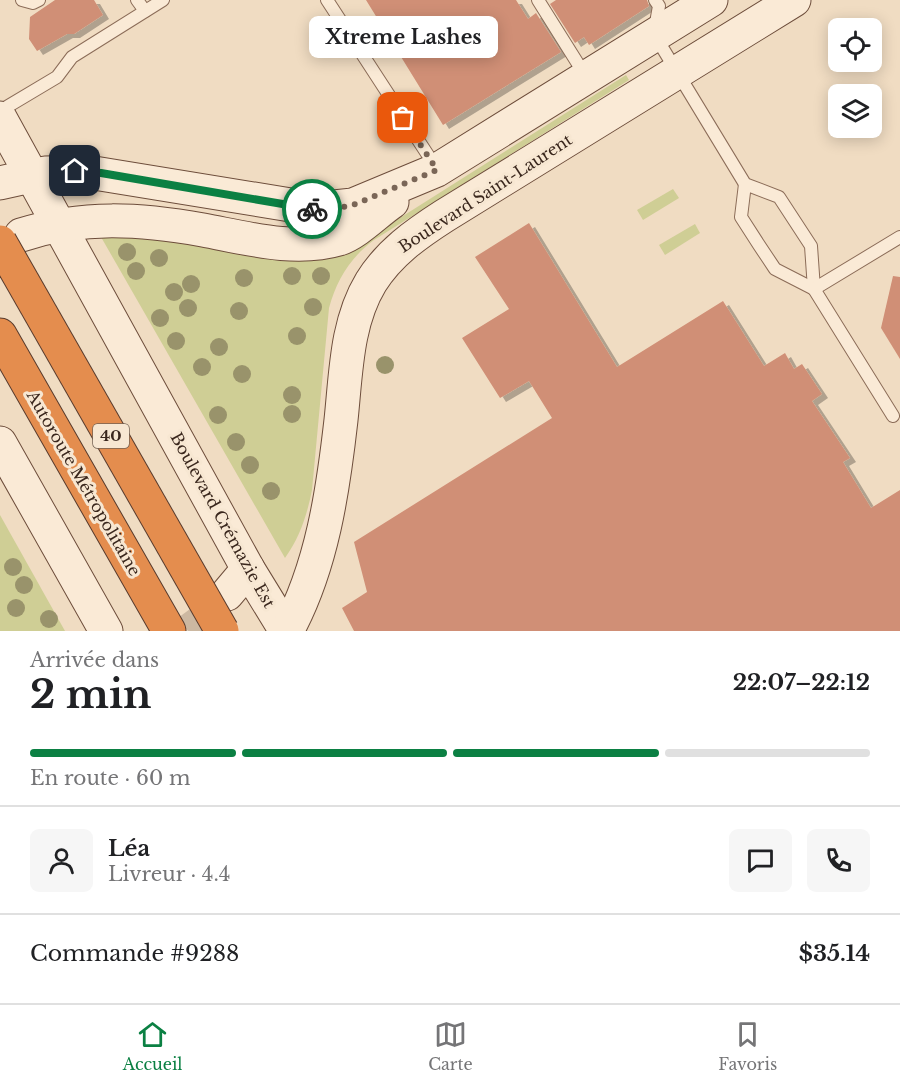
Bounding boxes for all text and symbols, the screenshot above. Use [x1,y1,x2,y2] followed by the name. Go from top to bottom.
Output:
[308,16,498,58] callout: Xtreme Lashes
[828,18,882,138] map controls
[828,18,882,72] button: locate
[325,25,482,49] text: Xtreme Lashes
[828,84,882,138] button: layers
[377,92,428,143] pin
[386,101,419,134] icon: bag
[395,129,575,257] street label: Boulevard Saint-Laurent
[49,145,100,196] pin
[58,154,91,187] icon: home
[282,179,342,239] courier
[296,193,329,226] icon: bike
[22,386,145,579] street label: Autoroute Métropolitaine
[93,424,129,448] road number: 40
[166,429,280,611] street label: Boulevard Crémazie Est
[30,648,159,672] text: Arrivée dans
[733,669,870,696] text: 22:07–22:12
[30,670,151,719] text: 2 min
[30,766,190,790] text: En route · 60 m
[30,829,93,892] button: person
[729,829,792,892] button: chat
[807,829,870,892] button: phone
[108,835,150,862] text: Léa
[108,862,231,886] text: Livreur · 4.4
[30,940,239,967] text: Commande #9288
[799,940,870,967] text: $35.14
[123,1018,183,1074] tab: Accueil
[428,1018,473,1074] tab: Carte
[718,1018,777,1074] tab: Favoris

